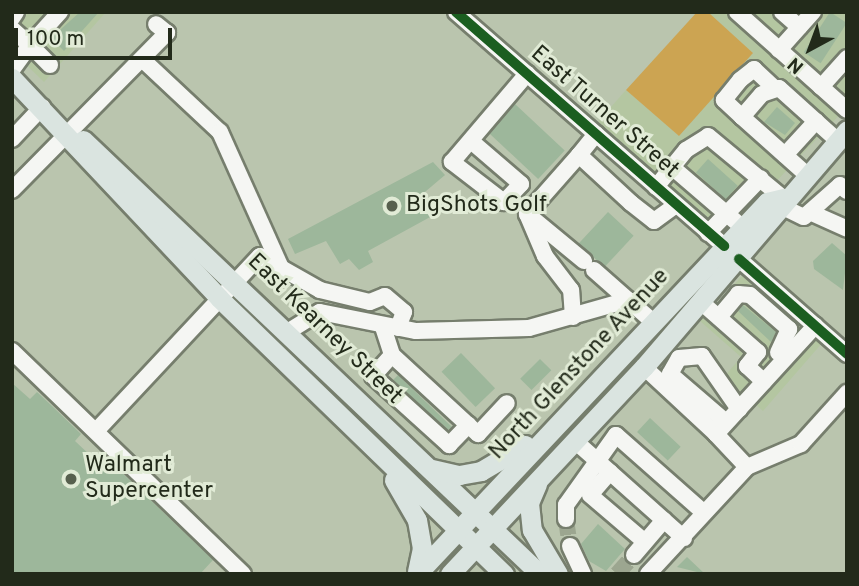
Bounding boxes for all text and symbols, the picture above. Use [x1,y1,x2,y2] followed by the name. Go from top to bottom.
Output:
[18,14,175,58] scale bar
[775,14,845,84] north arrow
[27,26,84,53] text: 100 m
[524,41,684,185] street label: East Turner Street
[783,51,809,78] text: N
[406,192,547,220] place label: BigShots Golf
[384,198,400,214] marker: BigShots Golf
[241,249,407,411] street label: East Kearney Street
[484,263,676,467] street label: North Glenstone Avenue
[85,452,213,506] place label: Walmart Supercenter
[63,471,79,487] marker: Walmart Supercenter

